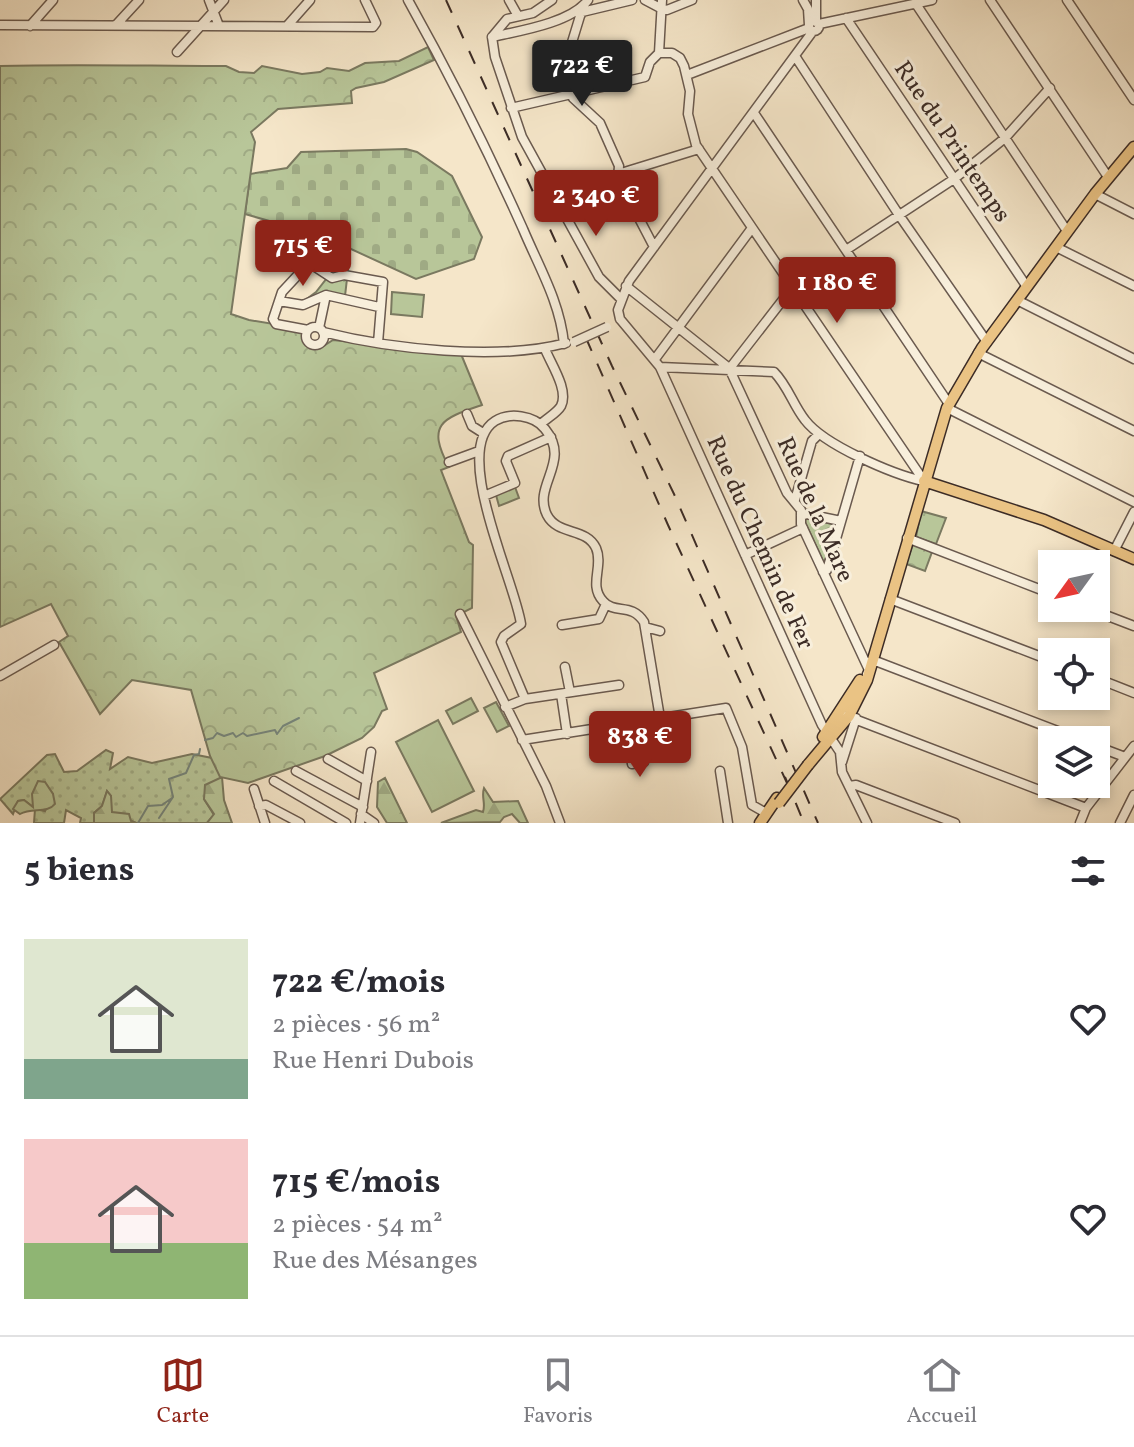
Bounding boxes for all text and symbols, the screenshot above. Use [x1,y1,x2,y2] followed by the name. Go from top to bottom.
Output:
[526,40,638,108] pin: 722 €
[550,48,614,84] text: 722 €
[885,55,1018,230] street label: Rue du Printemps
[522,170,670,238] pin: 2 340 €
[552,178,640,214] text: 2 340 €
[247,220,359,288] pin: 715 €
[273,228,333,264] text: 715 €
[763,257,911,325] pin: 1 180 €
[797,265,877,301] text: 1 180 €
[697,431,822,655] street label: Rue du Chemin de Fer
[767,432,861,588] street label: Rue de la Mare
[1038,550,1110,622] north arrow
[1038,550,1110,798] map controls
[1038,638,1110,710] button: locate
[584,711,696,779] pin: 838 €
[607,719,673,755] text: 838 €
[1038,726,1110,798] button: layers
[24,848,134,895] text: 5 biens
[1066,849,1110,893] icon: filters
[272,960,445,1007] text: 722 €/mois
[88,971,184,1067] icon: home
[1066,997,1110,1041] icon: heart
[272,1007,440,1043] text: 2 pièces · 56 m²
[272,1043,474,1079] text: Rue Henri Dubois
[272,1160,440,1207] text: 715 €/mois
[88,1171,184,1267] icon: home
[1066,1197,1110,1241] icon: heart
[272,1207,443,1243] text: 2 pièces · 54 m²
[272,1243,478,1279] text: Rue des Mésanges
[157,1353,209,1432] tab: Carte
[523,1353,593,1432] tab: Favoris
[906,1353,977,1432] tab: Accueil

